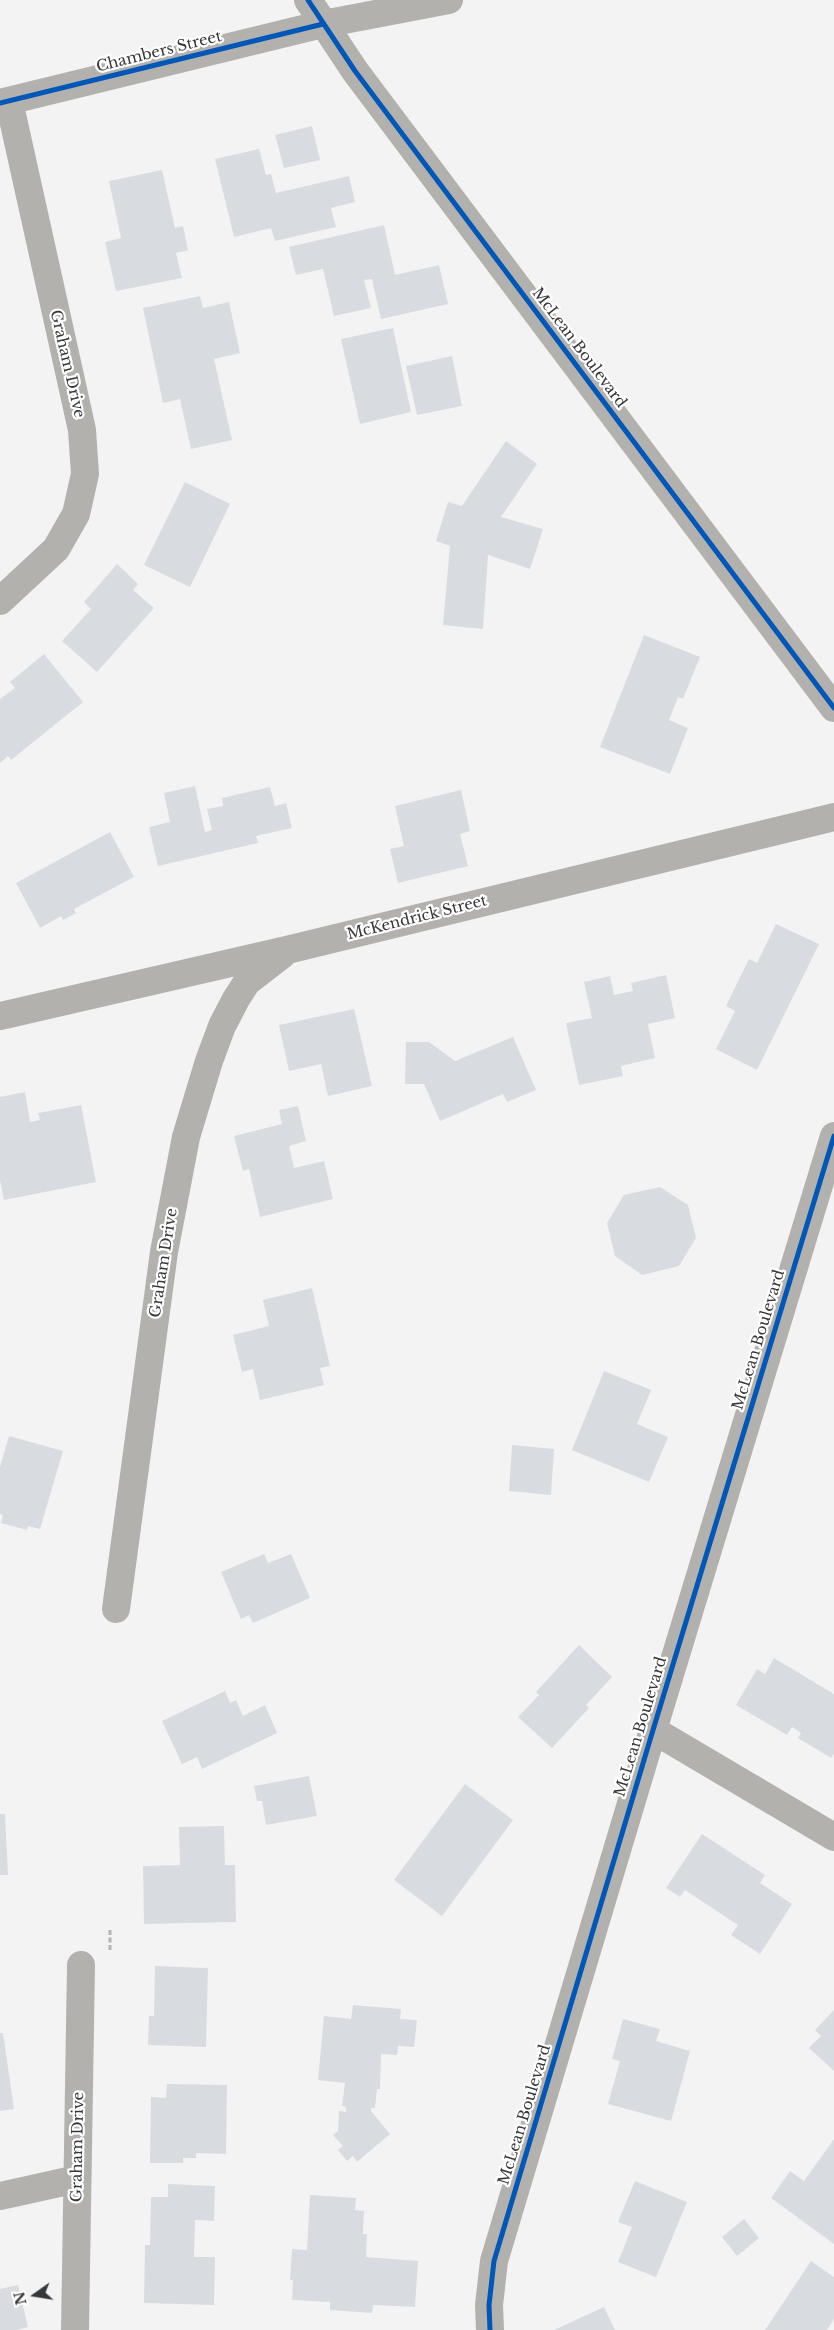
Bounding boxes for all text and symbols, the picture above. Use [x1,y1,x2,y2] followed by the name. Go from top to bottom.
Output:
[94,28,224,76] street label: Chambers Street
[528,284,630,412] street label: McLean Boulevard
[46,308,88,420] street label: Graham Drive
[345,892,489,944] street label: McKendrick Street
[146,1207,182,1319] street label: Graham Drive
[729,1268,789,1412] street label: McLean Boulevard
[611,1655,671,1799] street label: McLean Boulevard
[495,2043,555,2187] street label: McLean Boulevard
[68,2092,88,2202] street label: Graham Drive
[10,2270,60,2320] north arrow
[10,2290,31,2307] text: N

